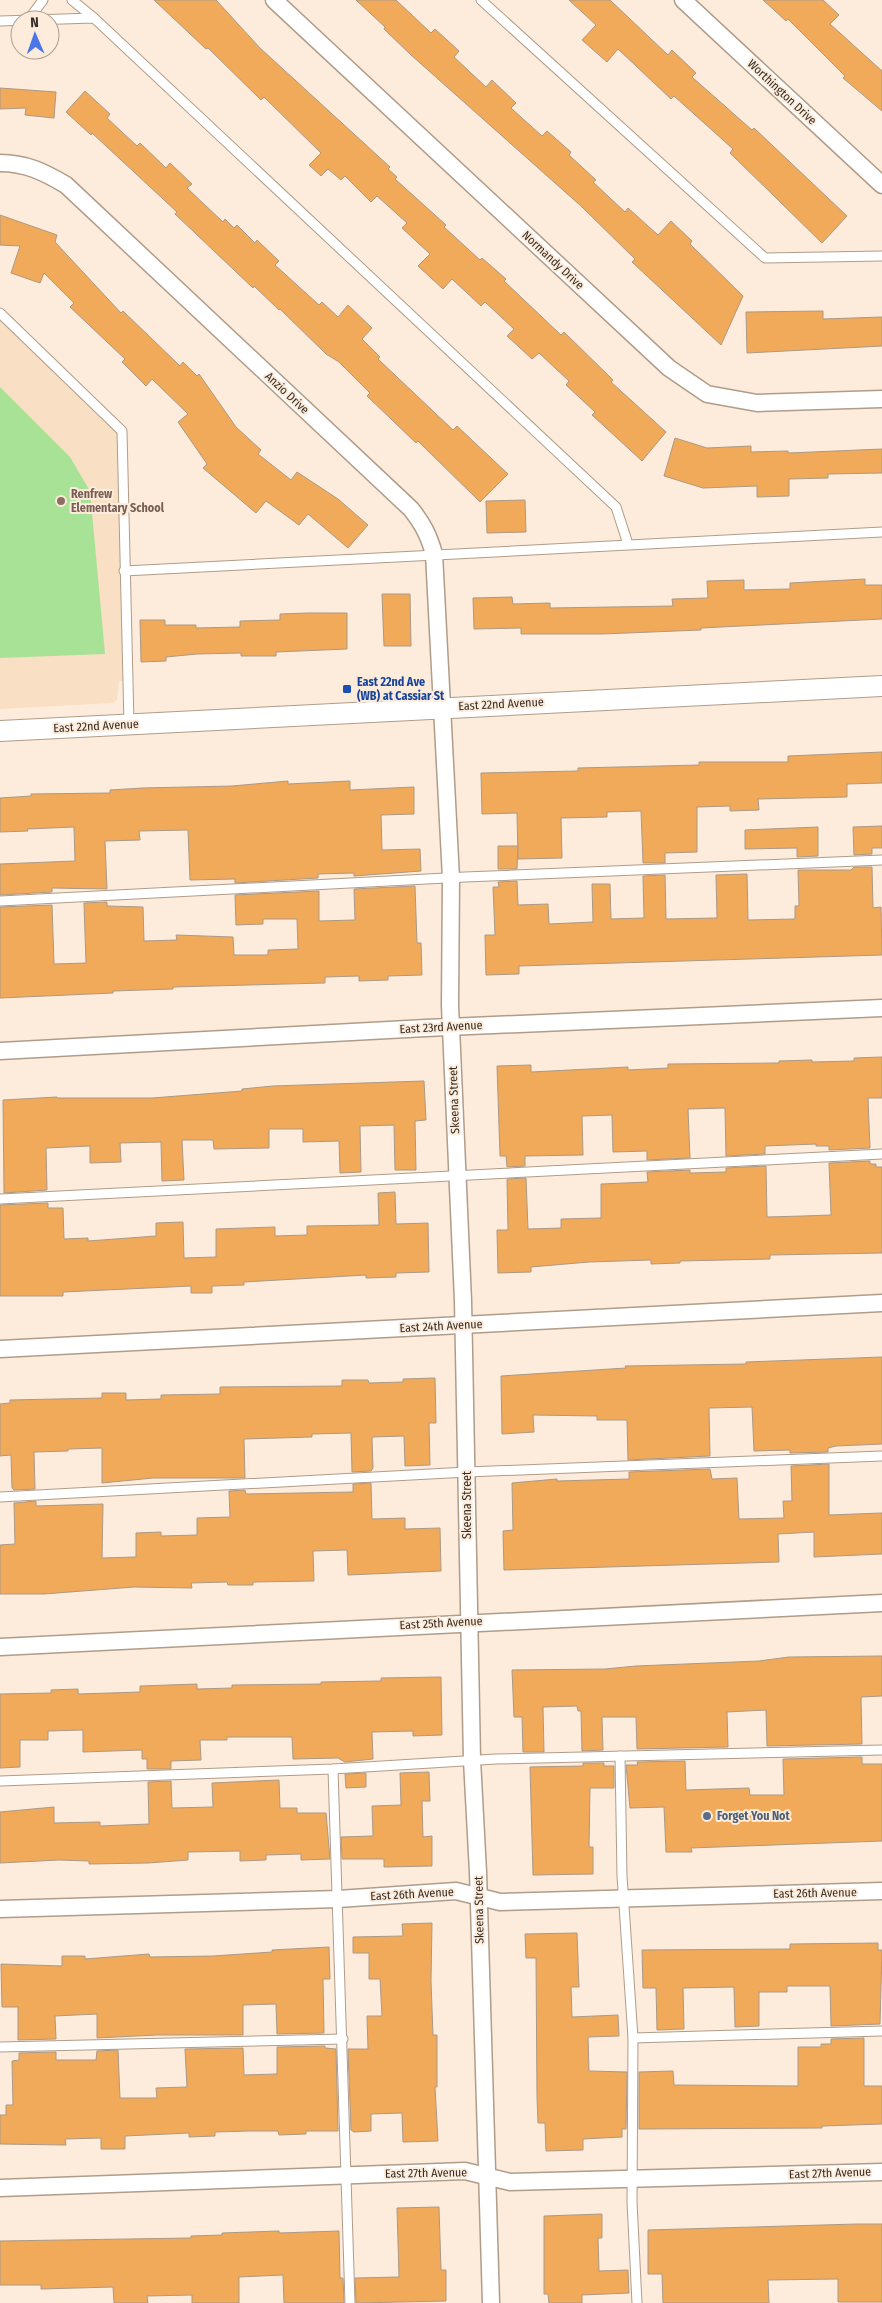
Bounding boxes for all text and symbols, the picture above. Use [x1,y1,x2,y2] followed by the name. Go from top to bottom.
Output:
[10,10,60,60] north arrow
[30,14,39,31] text: N
[745,56,819,128] street label: Worthington Drive
[519,228,587,292] street label: Normandy Drive
[262,369,312,417] street label: Anzio Drive
[71,487,165,515] place label: Renfrew Elementary School
[55,495,67,507] marker: Renfrew Elementary School
[357,675,445,703] place label: East 22nd Ave (WB) at Cassiar St
[341,683,353,695] marker: East 22nd Ave (WB) at Cassiar St
[458,695,544,713] street label: East 22nd Avenue
[53,717,139,735] street label: East 22nd Avenue
[399,1018,483,1036] street label: East 23rd Avenue
[446,1066,462,1134] street label: Skeena Street
[399,1317,483,1335] street label: East 24th Avenue
[460,1471,474,1539] street label: Skeena Street
[399,1614,483,1632] street label: East 25th Avenue
[717,1809,790,1823] place label: Forget You Not
[701,1810,713,1822] marker: Forget You Not
[471,1876,487,1944] street label: Skeena Street
[370,1885,454,1903] street label: East 26th Avenue
[773,1885,857,1901] street label: East 26th Avenue
[385,2165,467,2181] street label: East 27th Avenue
[789,2165,871,2181] street label: East 27th Avenue

